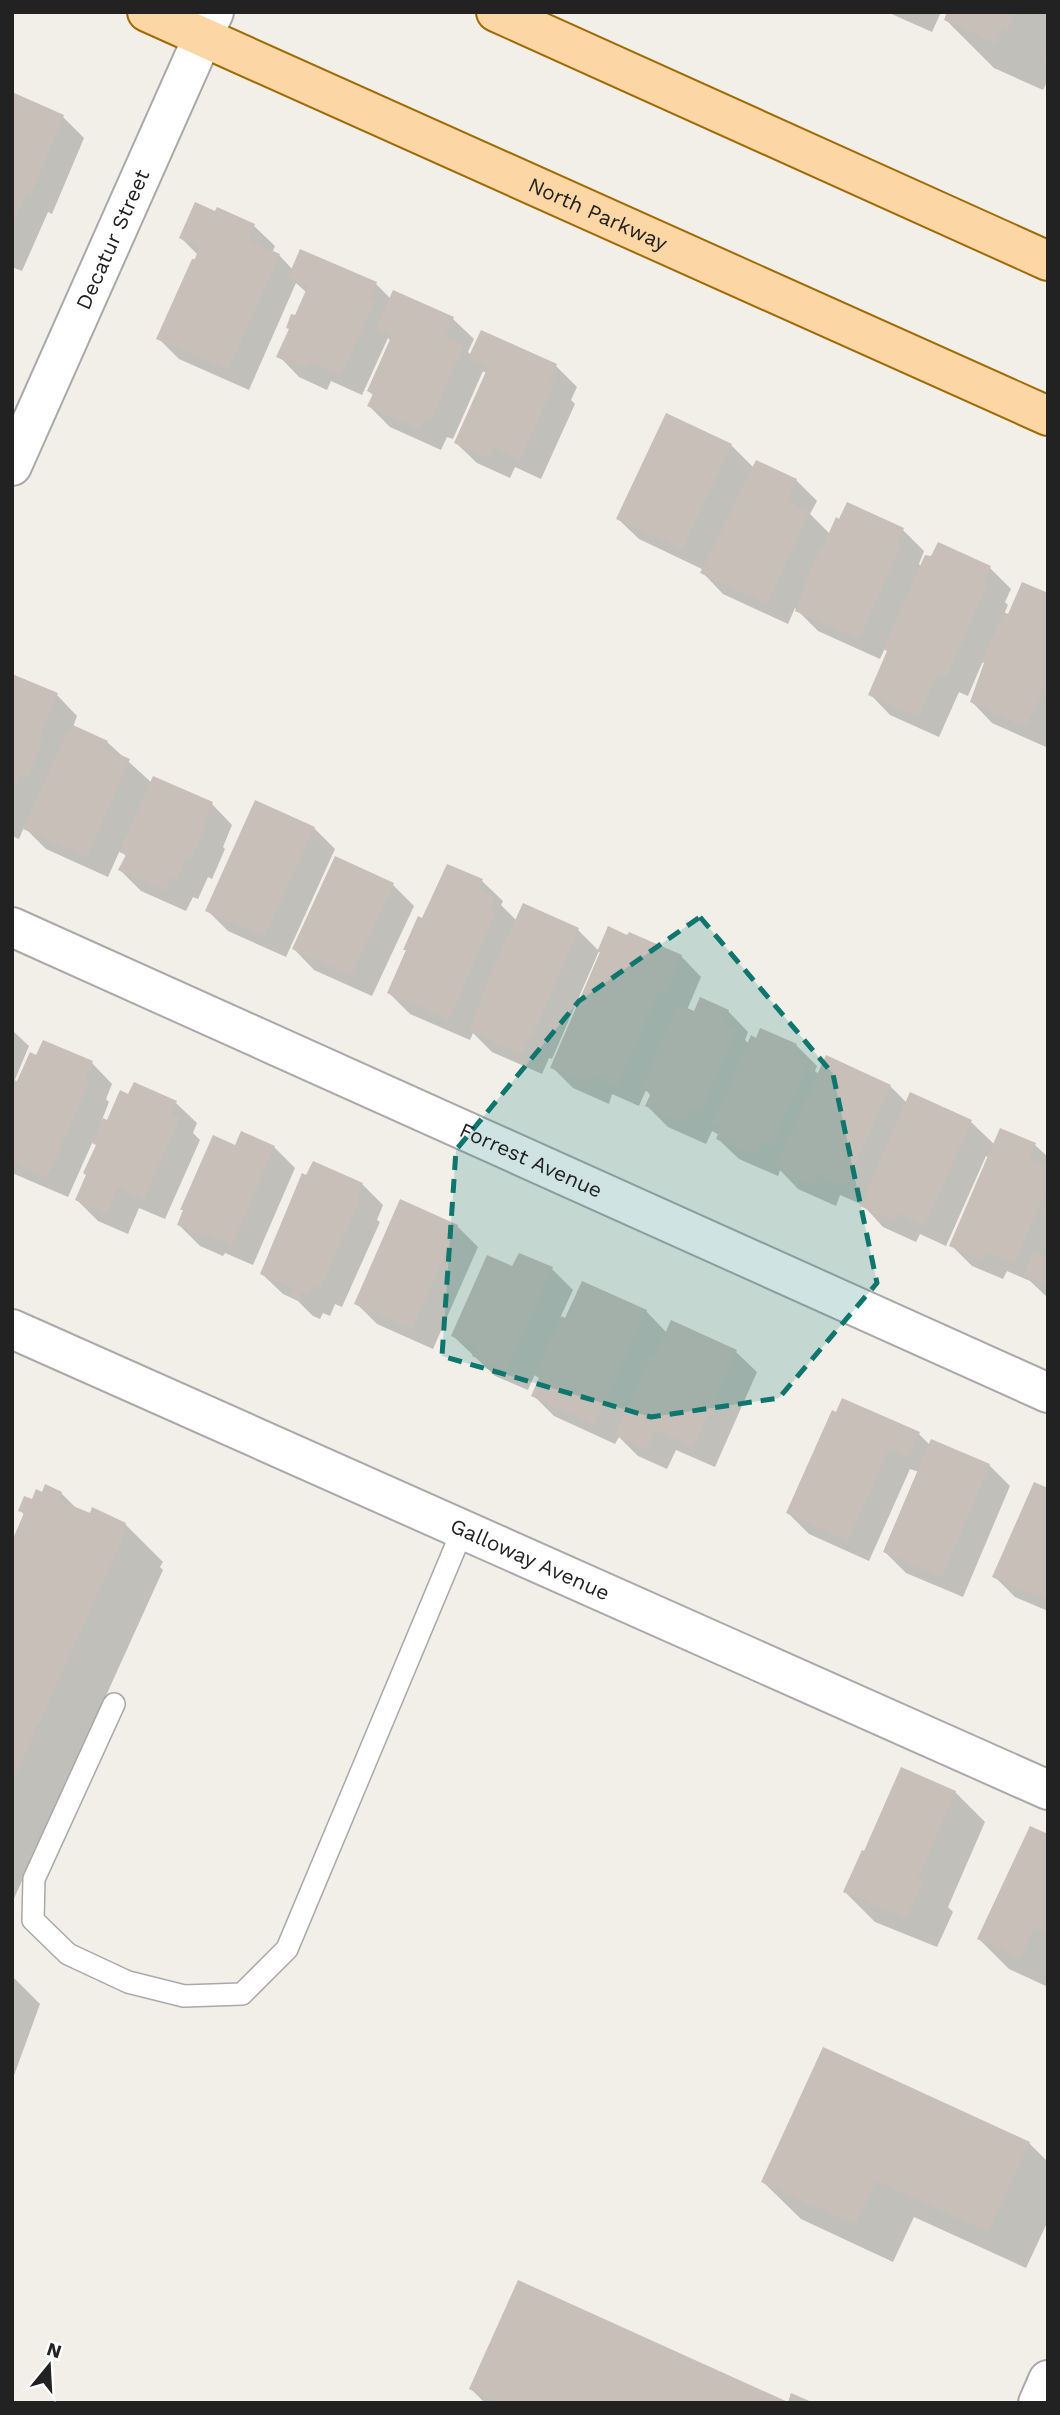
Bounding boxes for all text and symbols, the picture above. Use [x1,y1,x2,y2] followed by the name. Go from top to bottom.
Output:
[70,165,155,313] street label: Decatur Street
[525,172,671,256] street label: North Parkway
[456,1117,606,1203] street label: Forrest Avenue
[447,1513,614,1605] street label: Galloway Avenue
[14,2331,84,2401] north arrow
[44,2337,64,2363] text: N

